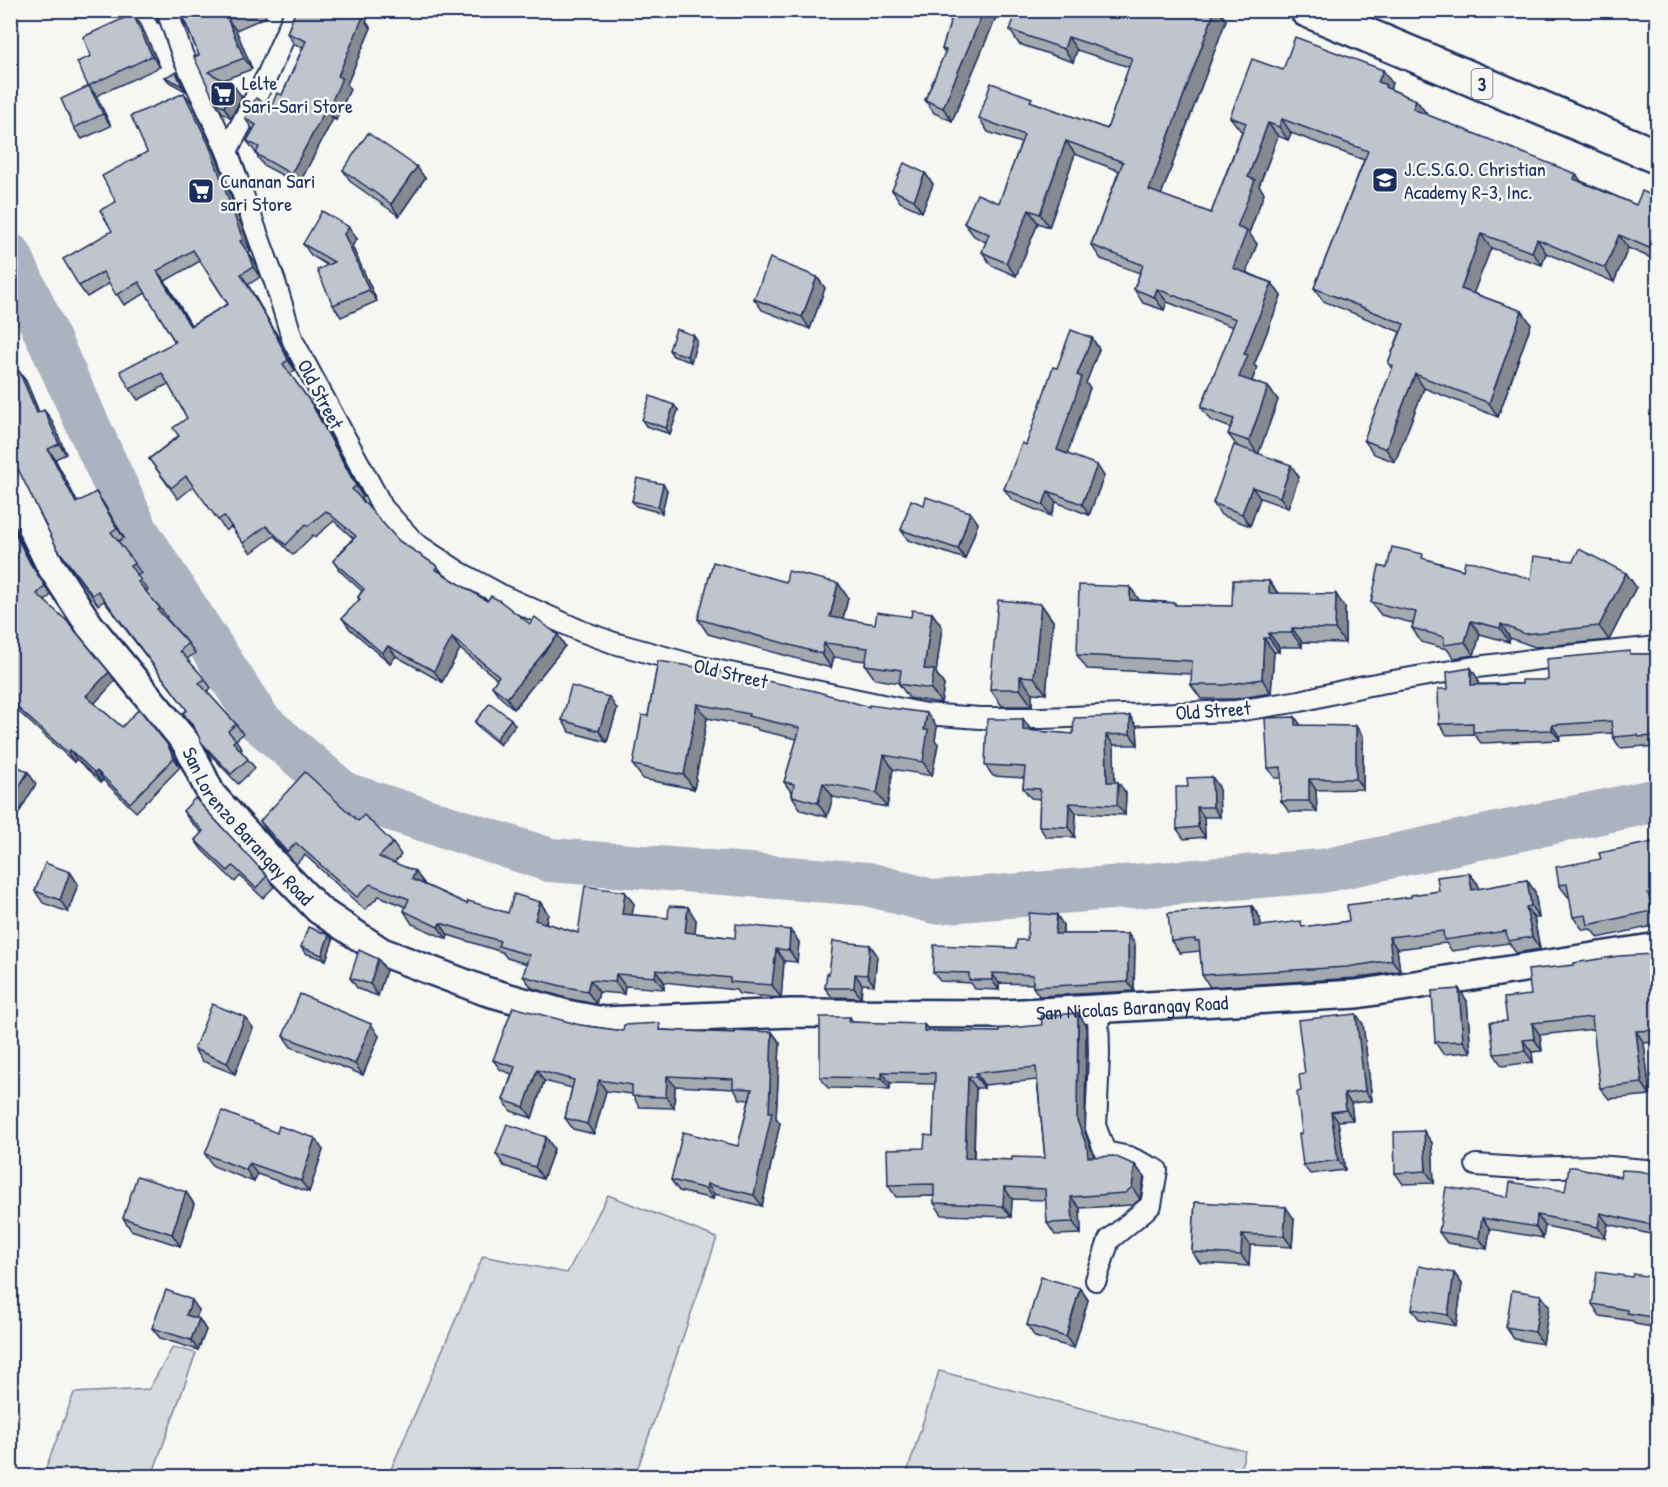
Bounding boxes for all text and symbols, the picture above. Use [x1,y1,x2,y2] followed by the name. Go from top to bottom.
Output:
[242,69,353,119] place label: Lelte Sari-Sari Store
[1472,69,1492,99] road number: 3
[208,79,238,109] supermarket icon: Lelte Sari-Sari Store
[1404,155,1546,205] place label: J.C.S.G.O. Christian Academy R-3, Inc.
[1370,165,1400,195] school or university icon: J.C.S.G.O. Christian Academy R-3, Inc.
[220,167,316,217] place label: Cunanan Sari sari Store
[186,176,216,206] supermarket icon: Cunanan Sari sari Store
[291,354,351,435] street label: Old Street
[691,651,772,695] street label: Old Street
[1174,694,1253,726] street label: Old Street
[177,742,320,911] street label: San Lorenzo Barangay Road
[1035,988,1229,1026] street label: San Nicolas Barangay Road

